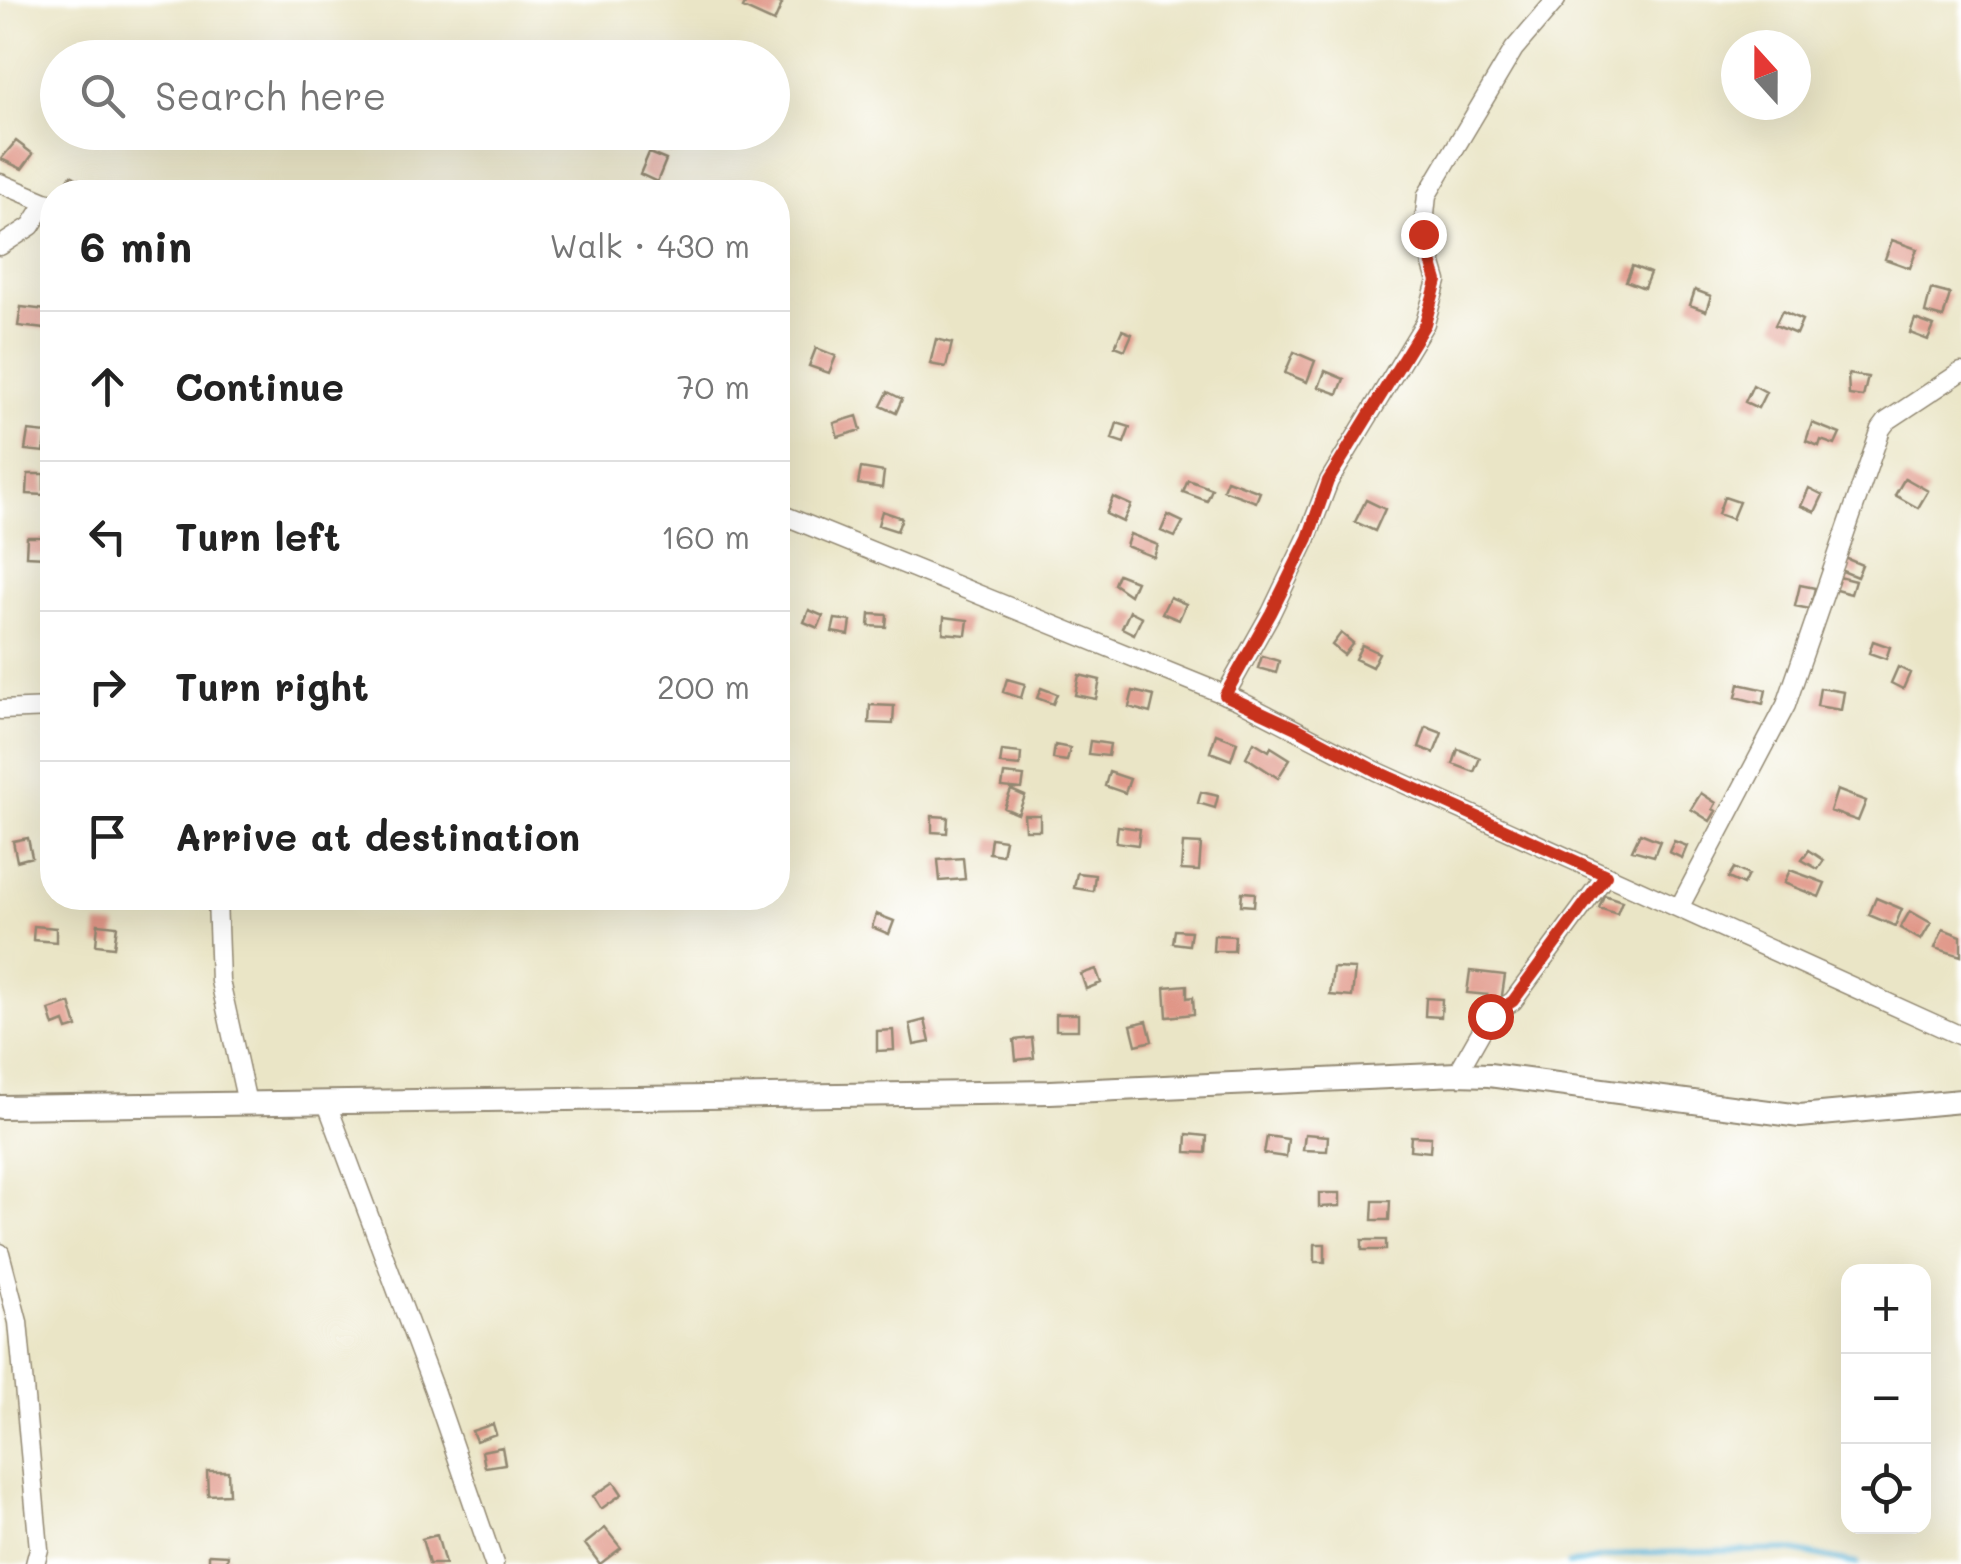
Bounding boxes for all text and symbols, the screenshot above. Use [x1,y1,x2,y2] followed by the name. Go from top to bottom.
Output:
[1721,30,1811,120] north arrow
[40,40,790,150] search box
[75,68,130,123] icon: search
[155,70,386,120] text: Search here
[1401,212,1447,258] route end
[80,218,192,273] text: 6 min
[549,224,750,266] text: Walk · 430 m
[80,359,135,414] icon: ahead
[175,361,344,411] text: Continue
[677,365,750,407] text: 70 m
[80,509,135,564] icon: left
[175,511,341,561] text: Turn left
[661,515,750,557] text: 160 m
[80,659,135,714] icon: right
[175,661,369,711] text: Turn right
[657,665,750,707] text: 200 m
[80,809,135,864] icon: arrive
[175,811,580,861] text: Arrive at destination
[1468,994,1514,1040] route start
[1841,1264,1931,1534] map controls
[1841,1264,1931,1354] button: +
[1841,1354,1931,1444] button: −
[1841,1444,1931,1534] button: locate

